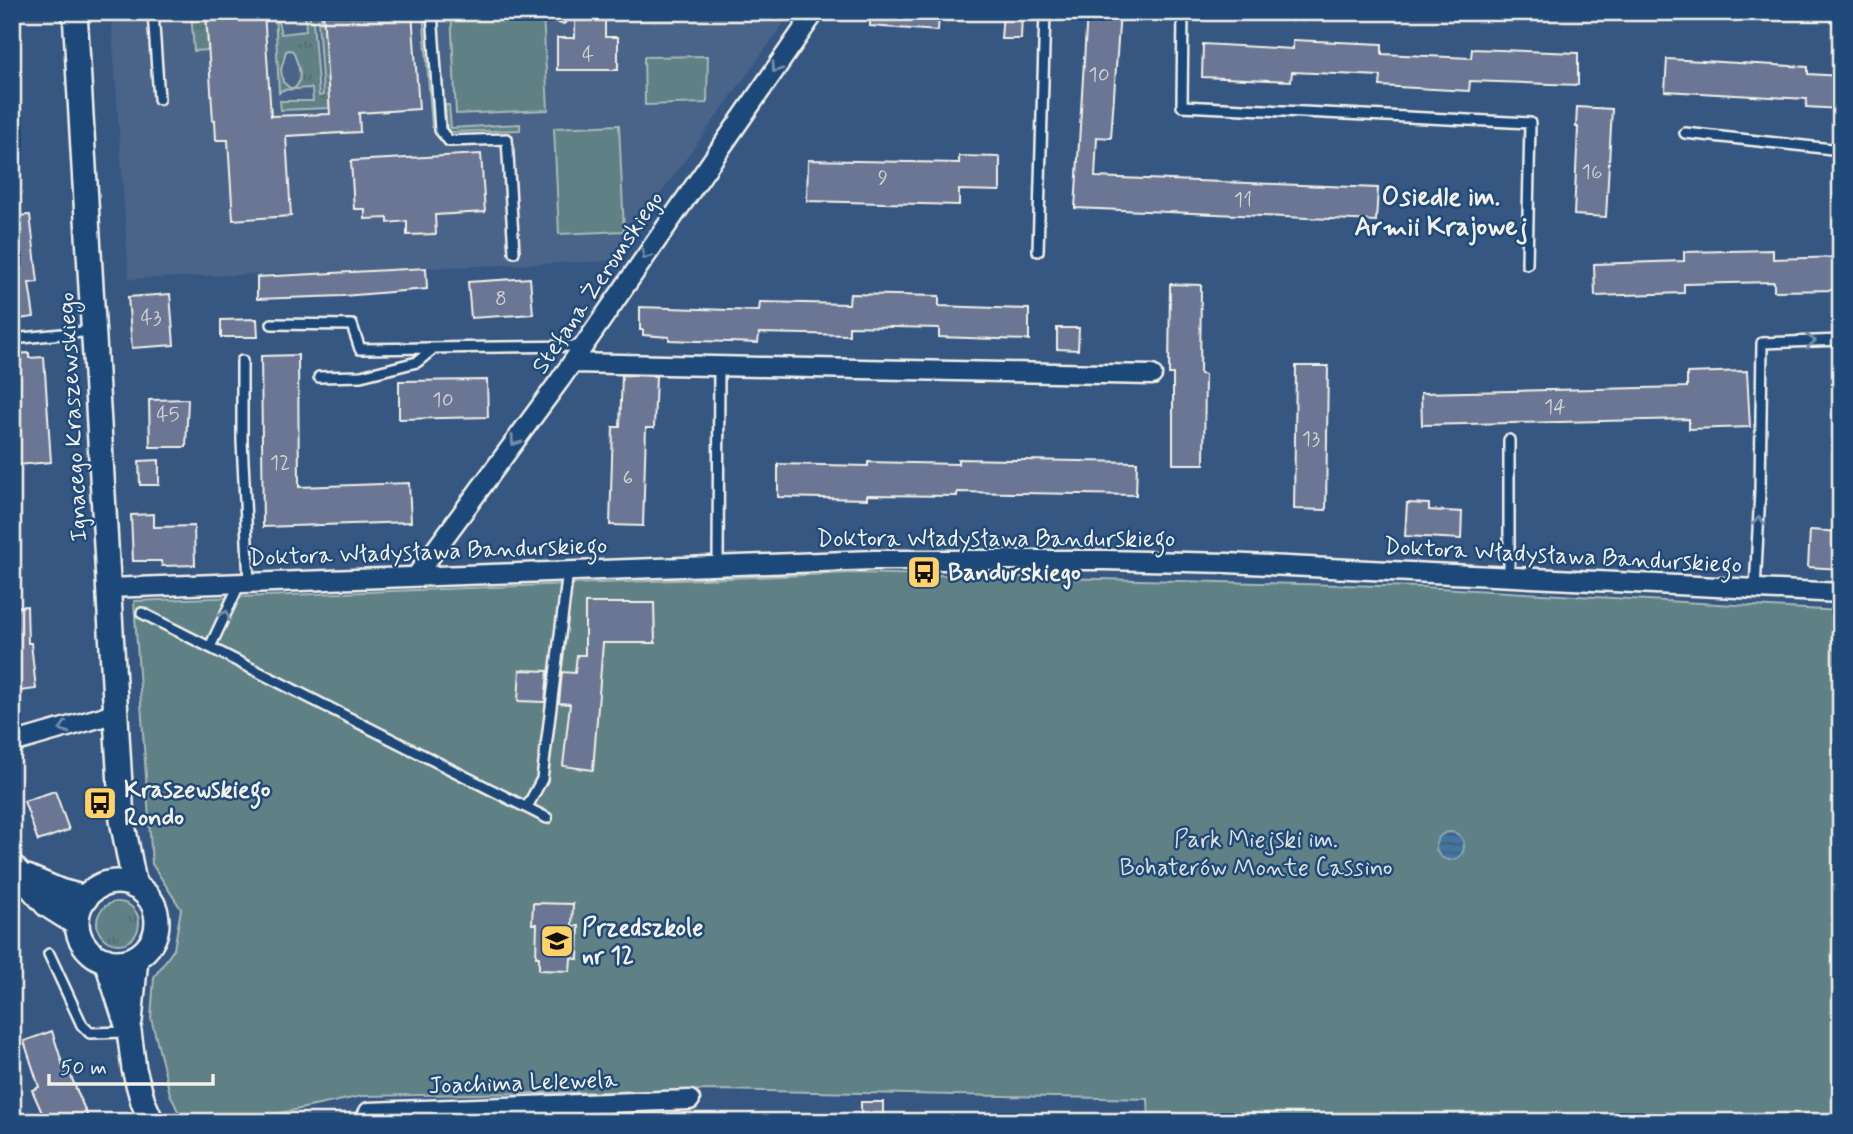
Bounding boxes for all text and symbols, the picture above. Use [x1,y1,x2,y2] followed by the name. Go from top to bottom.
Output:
[582,41,594,69] house number: 4
[772,60,784,73] one-way arrow
[1088,61,1110,89] house number: 10
[1582,158,1603,186] house number: 16
[878,164,888,192] house number: 9
[1354,181,1528,246] district label: Osiedle im. Armii Krajowej
[525,185,671,380] street label: Stefana Żeromskiego
[1234,186,1252,214] house number: 11
[642,247,654,260] one-way arrow
[495,285,507,313] house number: 8
[51,291,98,542] street label: Ignacego Kraszewskiego
[140,304,162,332] house number: 43
[1806,334,1817,349] one-way arrow
[432,386,454,414] house number: 10
[1544,393,1566,421] house number: 14
[156,401,180,429] house number: 45
[1302,425,1320,453] house number: 13
[511,433,524,446] one-way arrow
[270,449,290,477] house number: 12
[623,464,633,492] house number: 6
[1751,516,1766,527] one-way arrow
[817,524,1175,558] street label: Doktora Władysława Bandurskiego
[248,531,608,577] street label: Doktora Władysława Bandurskiego
[1383,532,1743,584] street label: Doktora Władysława Bandurskiego
[905,553,943,591] bus stop icon: Bandurskiego
[948,558,1081,590] place label: Bandurskiego
[217,610,231,622] one-way arrow
[58,719,70,734] one-way arrow
[124,775,271,834] place label: Kraszewskiego Rondo
[81,784,119,822] bus stop icon: Kraszewskiego Rondo
[1119,825,1393,884] park label: Park Miejski im. Bohaterów Monte Cassino
[582,913,703,972] place label: Przedszkole nr 12
[538,922,576,960] school or university icon: Przedszkole nr 12
[49,1043,214,1087] scale bar
[60,1054,107,1082] text: 50 m
[428,1065,619,1102] street label: Joachima Lelewela

